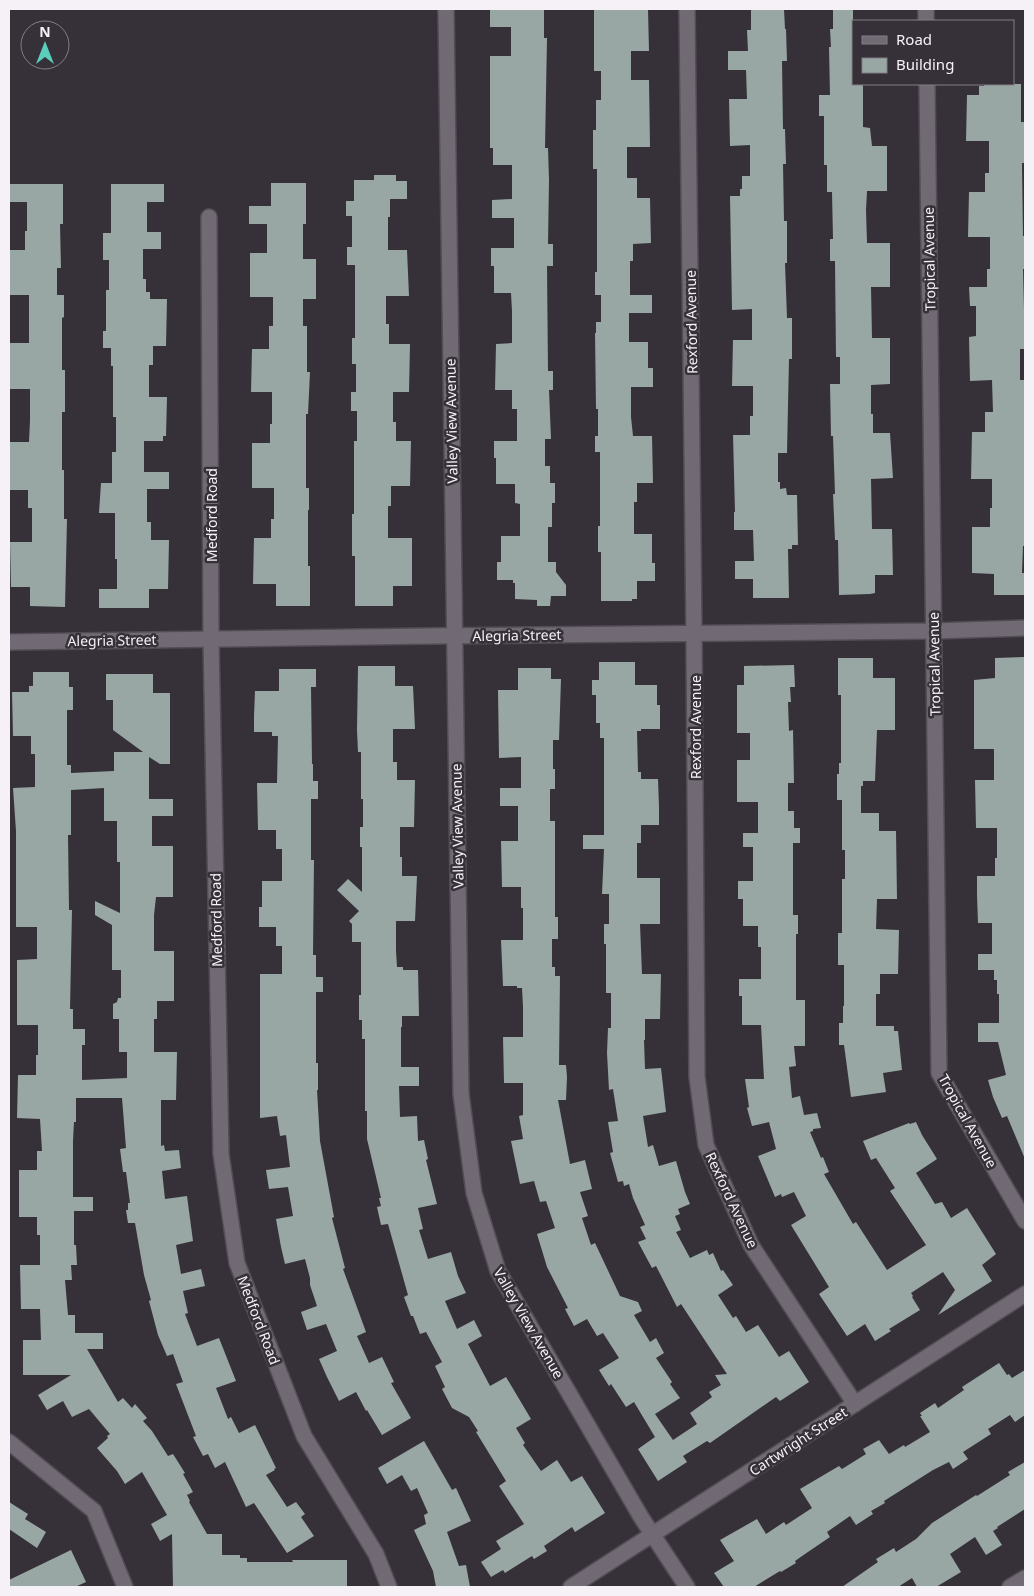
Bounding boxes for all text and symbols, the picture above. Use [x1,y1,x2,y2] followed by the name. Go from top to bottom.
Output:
[20,20,70,70] north arrow
[852,20,1014,85] legend
[39,22,51,41] text: N
[896,29,932,49] text: Road
[896,54,954,74] text: Building
[919,207,939,311] street label: Tropical Avenue
[681,270,701,374] street label: Rexford Avenue
[440,358,462,484] street label: Valley View Avenue
[202,468,221,562] street label: Medford Road
[924,612,944,716] street label: Tropical Avenue
[472,625,562,645] street label: Alegria Street
[67,630,157,650] street label: Alegria Street
[686,675,705,779] street label: Rexford Avenue
[446,763,468,889] street label: Valley View Avenue
[206,873,226,967] street label: Medford Road
[934,1071,1002,1171] street label: Tropical Avenue
[701,1149,763,1251] street label: Rexford Avenue
[490,1264,569,1382] street label: Valley View Avenue
[233,1273,285,1367] street label: Medford Road
[745,1402,851,1480] street label: Cartwright Street

